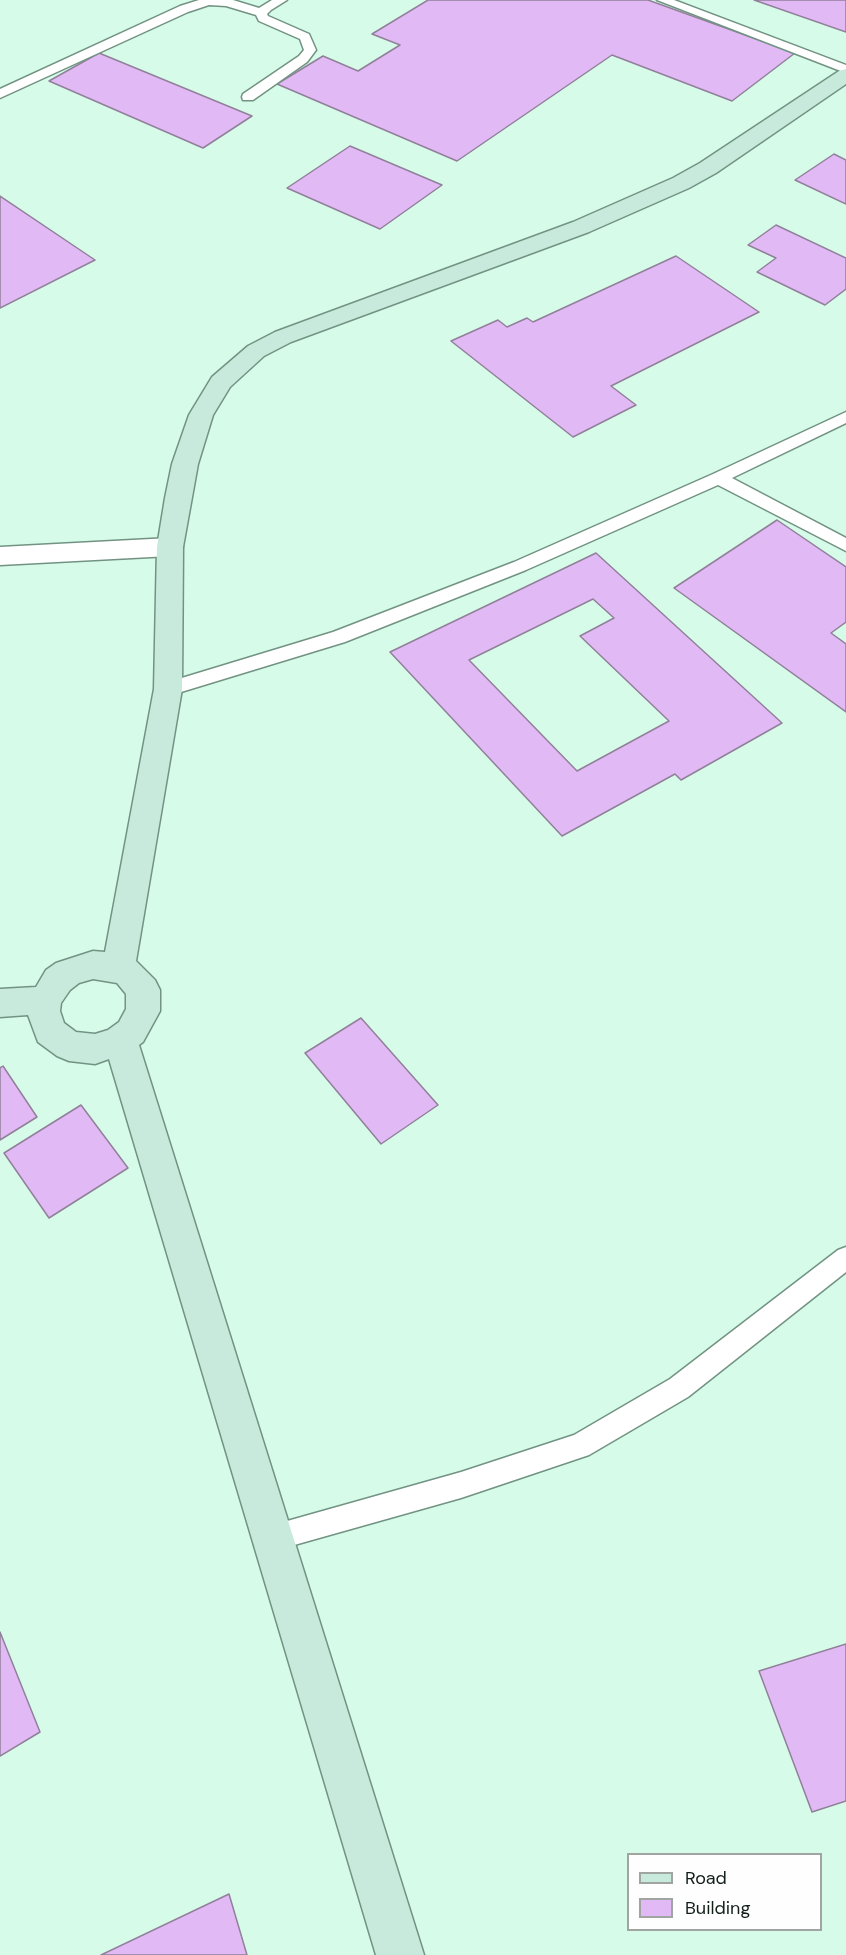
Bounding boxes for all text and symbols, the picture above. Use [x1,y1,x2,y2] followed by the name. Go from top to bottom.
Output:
[627,1853,822,1931] legend
[685,1866,727,1890] text: Road
[685,1896,750,1920] text: Building

